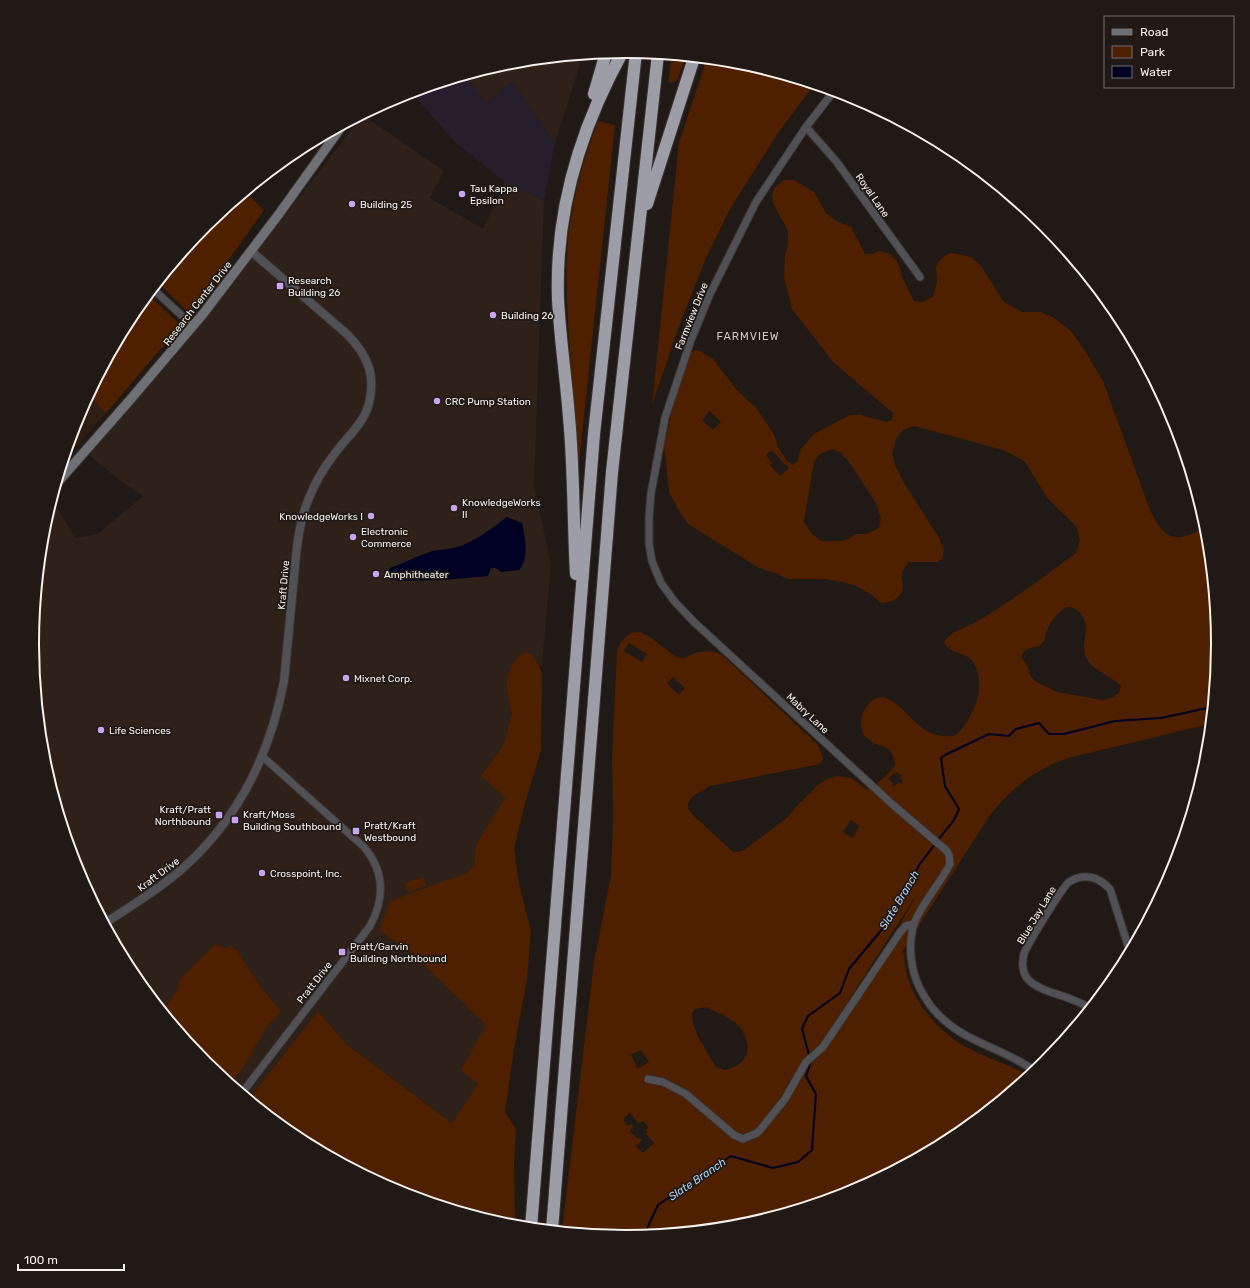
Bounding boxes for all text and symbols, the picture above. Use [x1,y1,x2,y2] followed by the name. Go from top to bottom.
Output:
[1104,16,1234,88] legend
[1140,25,1168,39] text: Road
[1140,45,1166,59] text: Park
[1140,65,1172,79] text: Water
[853,171,892,220] street label: Royal Lane
[470,183,518,207] place label: Tau Kappa Epsilon
[457,189,467,199] marker: Tau Kappa Epsilon
[347,199,357,209] marker: Building 25
[360,199,412,211] place label: Building 25
[161,259,235,348] street label: Research Center Drive
[288,275,340,299] place label: Research Building 26
[275,281,285,291] marker: Research Building 26
[673,281,711,352] street label: Farmview Drive
[488,310,498,320] marker: Building 26
[501,310,553,322] place label: Building 26
[717,330,779,343] district label: FARMVIEW
[432,396,442,406] marker: CRC Pump Station
[445,396,531,408] place label: CRC Pump Station
[462,497,541,521] place label: KnowledgeWorks II
[449,503,459,513] marker: KnowledgeWorks II
[279,511,363,523] place label: KnowledgeWorks I
[366,511,376,521] marker: KnowledgeWorks I
[361,526,412,550] place label: Electronic Commerce
[348,532,358,542] marker: Electronic Commerce
[276,560,292,610] street label: Kraft Drive
[371,569,381,579] marker: Amphitheater
[384,569,449,581] place label: Amphitheater
[341,673,351,683] marker: Mixnet Corp.
[354,673,412,685] place label: Mixnet Corp.
[784,691,831,737] street label: Mabry Lane
[96,725,106,735] marker: Life Sciences
[109,725,171,737] place label: Life Sciences
[155,804,211,828] place label: Kraft/Pratt Northbound
[243,809,341,833] place label: Kraft/Moss Building Southbound
[214,810,224,820] marker: Kraft/Pratt Northbound
[230,815,240,825] marker: Kraft/Moss Building Southbound
[364,820,416,844] place label: Pratt/Kraft Westbound
[351,826,361,836] marker: Pratt/Kraft Westbound
[135,855,182,894] street label: Kraft Drive
[257,868,267,878] marker: Crosspoint, Inc.
[270,868,342,880] place label: Crosspoint, Inc.
[877,868,922,932] water label: Slate Branch
[1015,884,1059,947] street label: Blue Jay Lane
[350,941,447,965] place label: Pratt/Garvin Building Northbound
[337,947,347,957] marker: Pratt/Garvin Building Northbound
[295,959,335,1006] street label: Pratt Drive
[666,1155,729,1203] water label: Slate Branch
[18,1246,124,1272] scale bar
[24,1253,58,1267] text: 100 m

